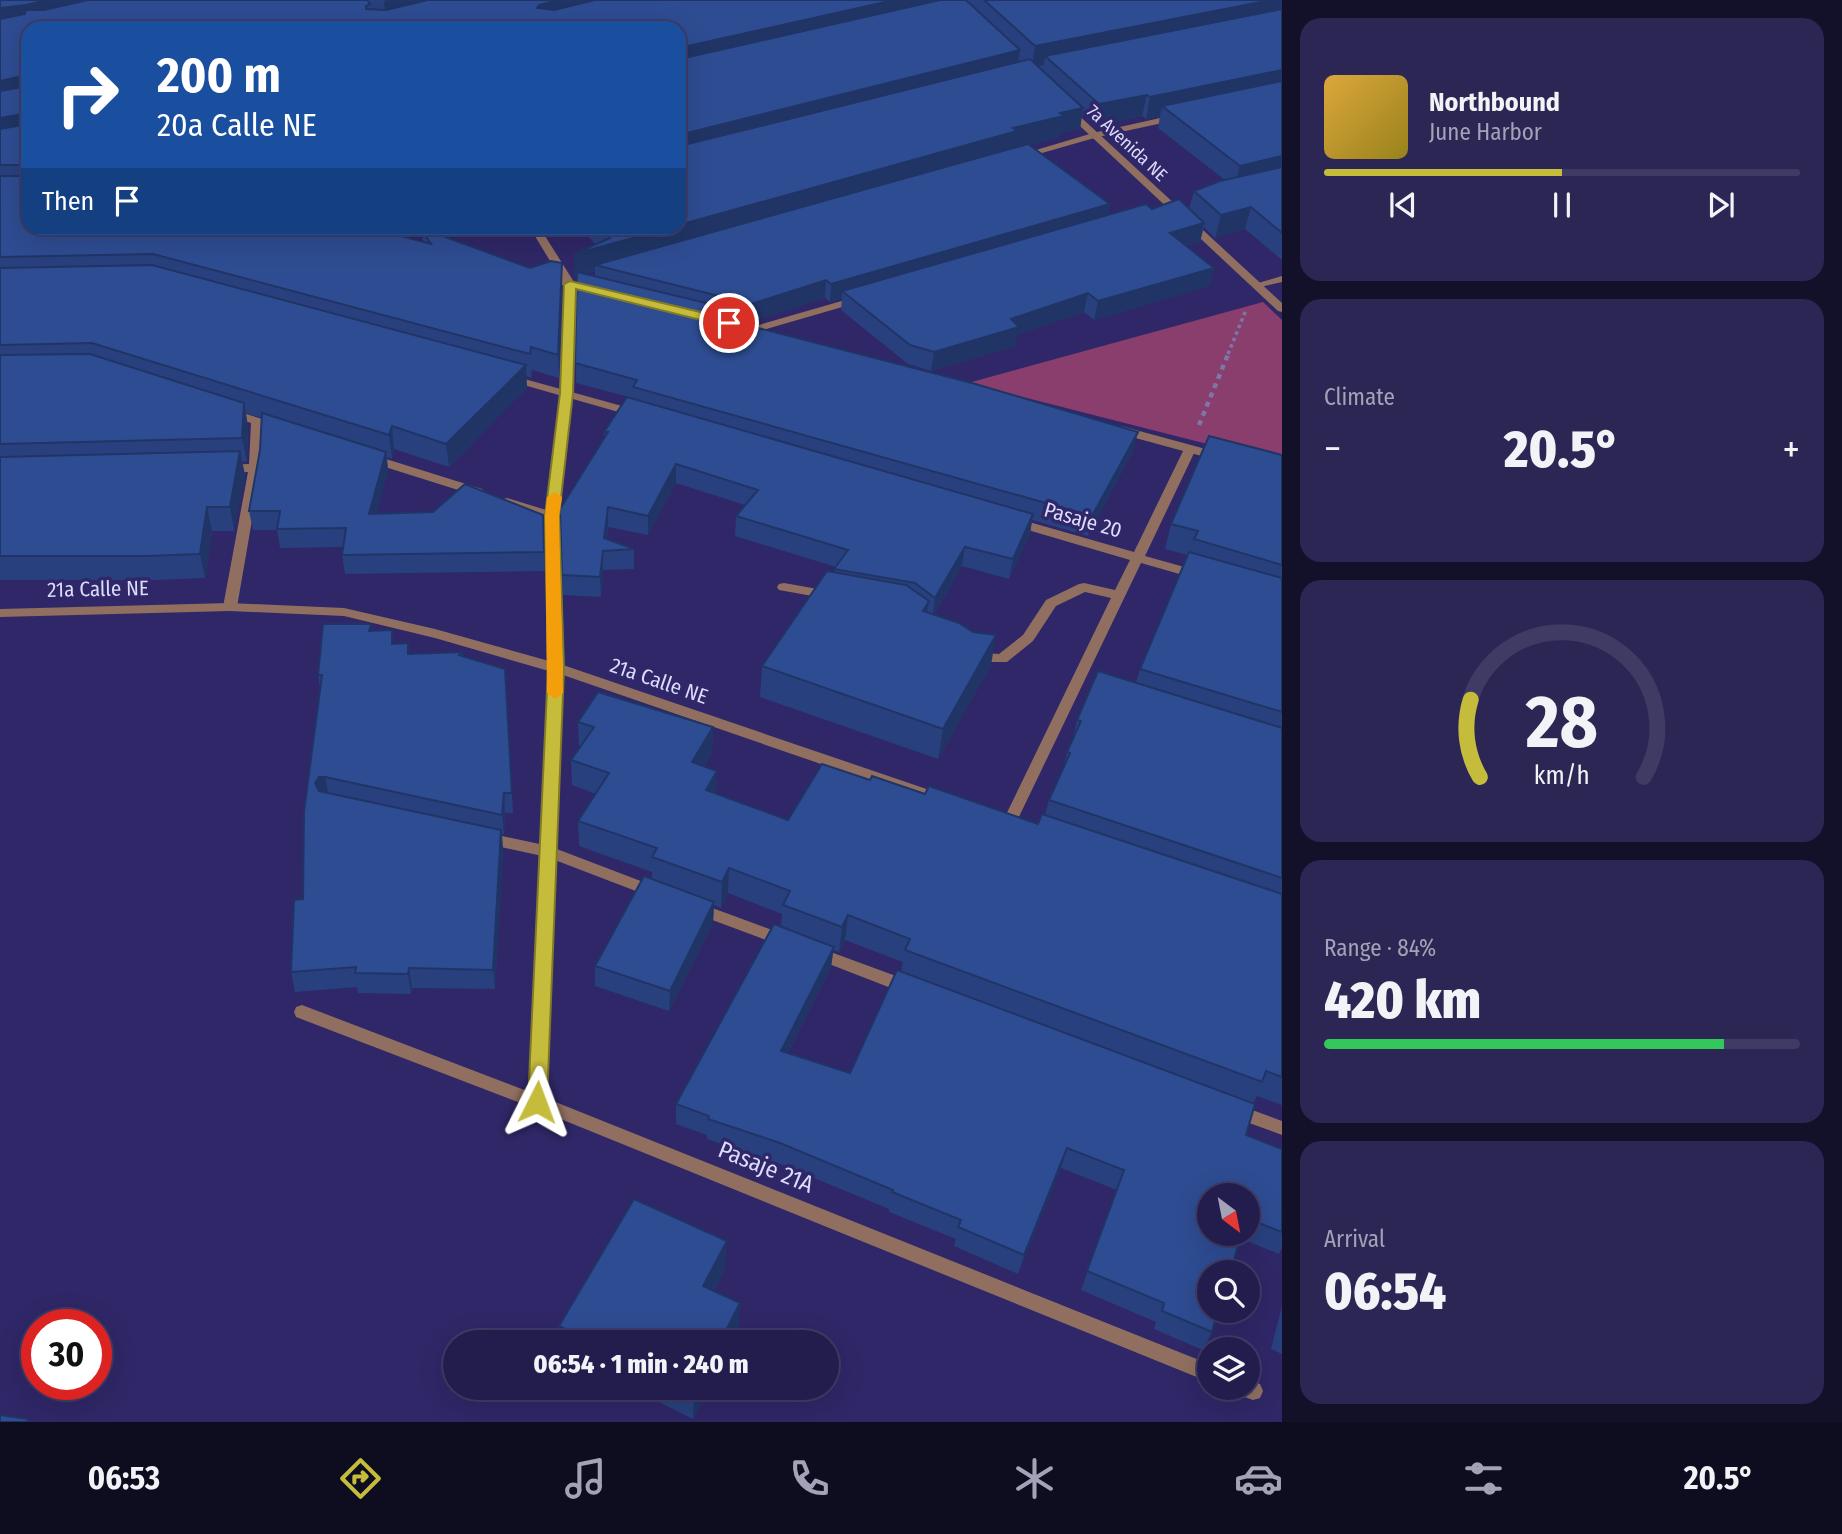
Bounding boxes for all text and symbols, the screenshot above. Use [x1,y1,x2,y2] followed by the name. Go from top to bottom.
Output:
[157,46,281,105] text: 200 m
[42,49,133,140] icon: right
[1429,87,1560,118] text: Northbound
[1082,100,1172,186] street label: 7a Avenida NE
[157,106,317,144] text: 20a Calle NE
[1429,118,1542,146] text: June Harbor
[108,182,146,220] icon: arrive
[42,186,94,217] text: Then
[1384,186,1422,224] icon: previous
[1543,186,1581,224] icon: pause
[1702,186,1740,224] icon: next
[699,293,759,353] pin
[710,304,748,342] icon: arrive
[1324,383,1395,411] text: Climate
[1504,418,1620,481] text: 20.5°
[1324,426,1341,472] text: −
[1783,426,1800,472] text: +
[1041,497,1125,543] street label: Pasaje 20
[47,575,149,603] street label: 21a Calle NE
[607,652,711,710] street label: 21a Calle NE
[1525,679,1598,766] text: 28
[1534,761,1590,791] text: km/h
[1324,934,1436,962] text: Range · 84%
[1324,969,1481,1032] text: 420 km
[500,1065,574,1139] position arrow
[714,1135,818,1199] street label: Pasaje 21A
[1197,1183,1260,1246] north arrow
[1197,1183,1260,1400] map controls
[1324,1225,1385,1253] text: Arrival
[1197,1260,1260,1323] button: search
[1324,1260,1446,1323] text: 06:54
[21,1309,112,1400] speed limit sign: 30
[1197,1337,1260,1400] button: layers
[533,1349,749,1380] text: 06:54 · 1 min · 240 m
[336,1454,385,1503] icon: directions
[561,1454,610,1503] icon: music
[785,1454,834,1503] icon: phone
[1010,1454,1059,1503] icon: climate
[1234,1454,1283,1503] icon: car
[1459,1454,1508,1503] icon: filters
[88,1459,160,1497] text: 06:53
[1684,1459,1754,1497] text: 20.5°

